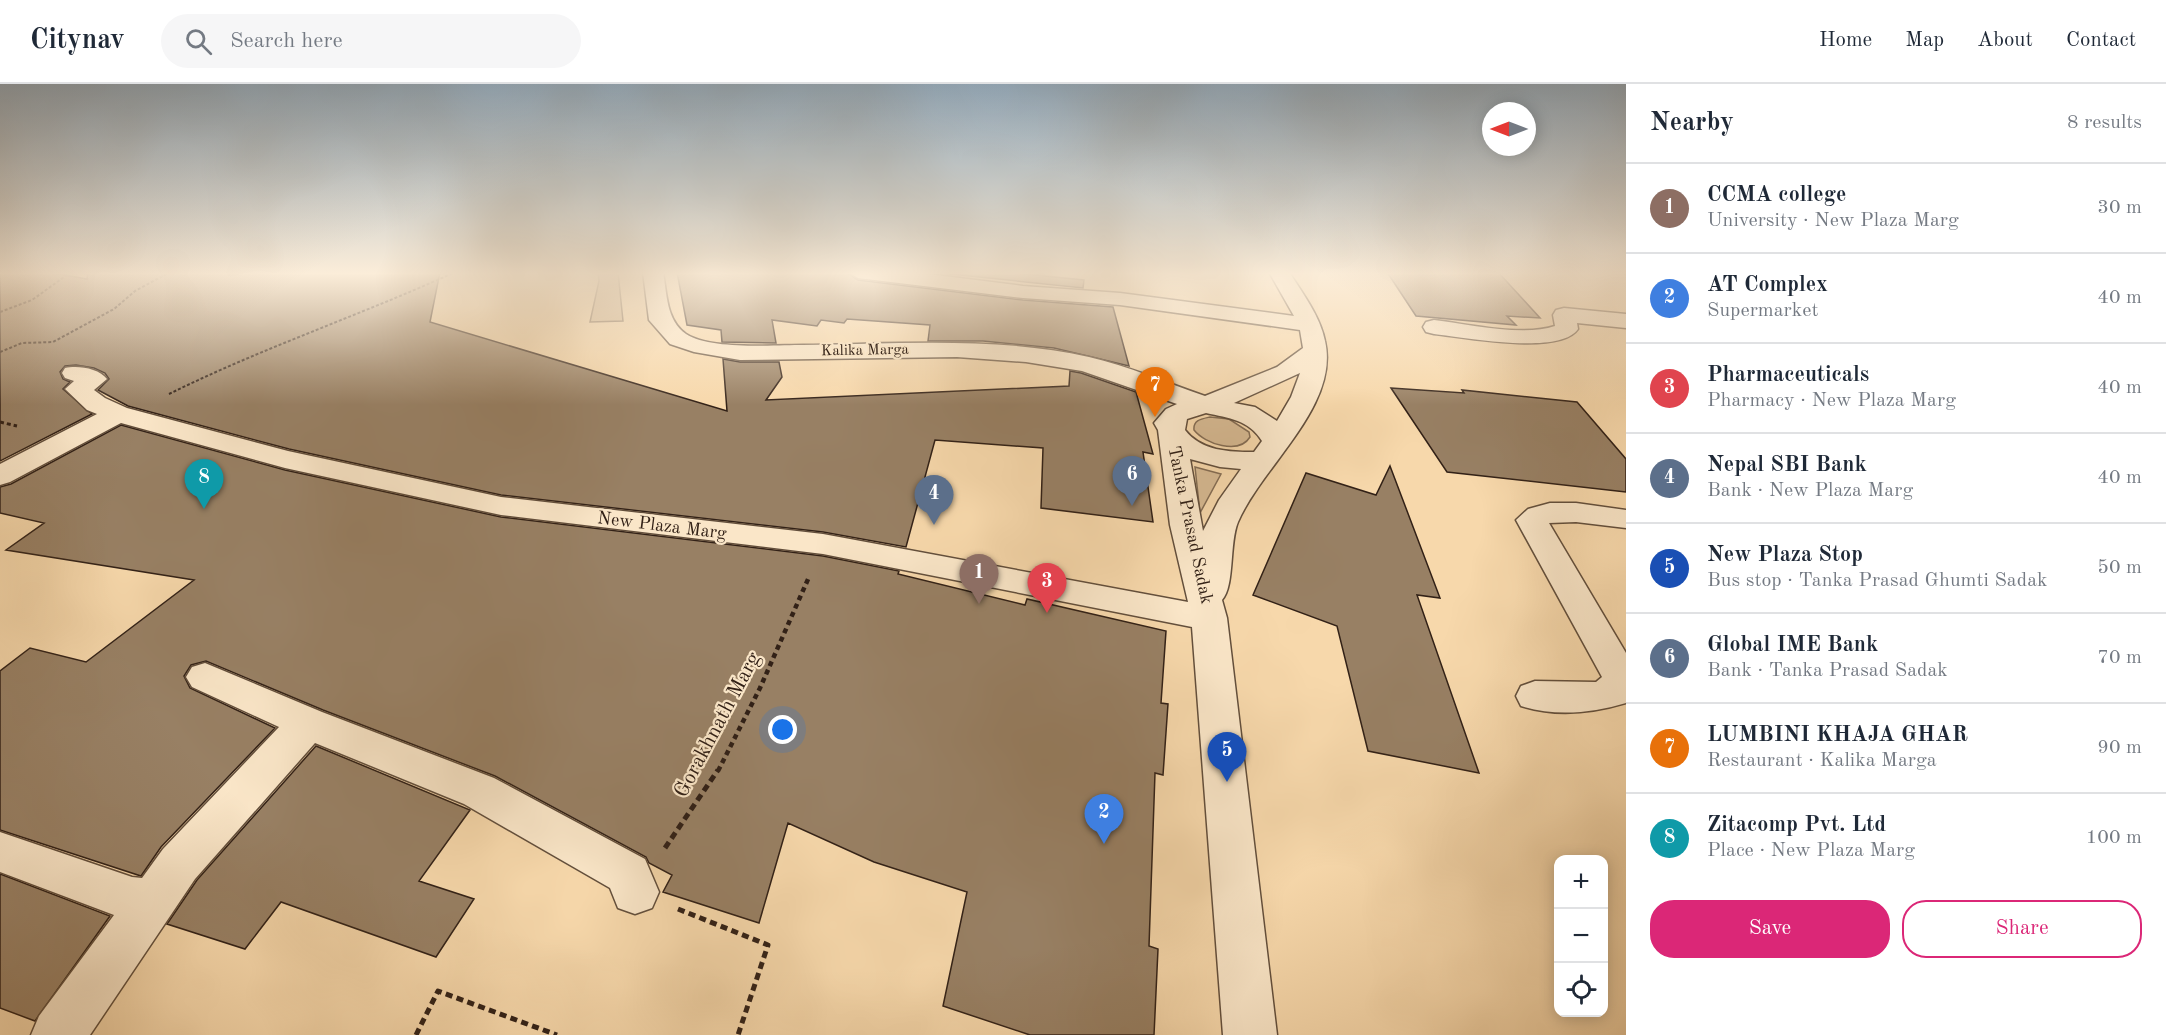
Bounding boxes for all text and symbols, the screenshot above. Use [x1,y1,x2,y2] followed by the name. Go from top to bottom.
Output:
[161,14,581,68] search box
[182,25,215,58] icon: search
[30,27,125,55] text: Citynav
[230,30,343,52] text: Search here
[1819,30,1872,51] text: Home
[1905,30,1944,51] text: Map
[1977,30,2033,51] text: About
[2066,30,2136,51] text: Contact
[1482,102,1536,156] north arrow
[1650,110,1734,136] text: Nearby
[2067,113,2142,133] text: 8 results
[1707,184,1846,206] text: CCMA college
[1664,198,1675,218] text: 1
[2097,198,2142,218] text: 30 m
[1707,211,1959,231] text: University · New Plaza Marg
[1707,274,1828,296] text: AT Complex
[1664,288,1675,308] text: 2
[2097,288,2142,308] text: 40 m
[1707,301,1818,321] text: Supermarket
[821,343,910,359] street label: Kalika Marga
[1707,364,1869,386] text: Pharmaceuticals
[1136,368,1174,417] pin: 7
[1664,378,1675,398] text: 3
[2097,378,2142,398] text: 40 m
[1707,391,1956,411] text: Pharmacy · New Plaza Marg
[1164,444,1216,606] street label: Tanka Prasad Sadak
[1707,454,1867,476] text: Nepal SBI Bank
[1112,456,1152,506] pin: 6
[184,460,224,509] pin: 8
[1664,468,1675,488] text: 4
[2097,468,2142,488] text: 40 m
[914,476,954,525] pin: 4
[1707,481,1913,501] text: Bank · New Plaza Marg
[596,509,728,543] street label: New Plaza Marg
[1707,544,1863,566] text: New Plaza Stop
[960,554,998,604] pin: 1
[1664,558,1675,578] text: 5
[2097,558,2142,578] text: 50 m
[1028,564,1066,613] pin: 3
[1707,571,2047,591] text: Bus stop · Tanka Prasad Ghumti Sadak
[1707,634,1878,656] text: Global IME Bank
[671,648,765,801] street label: Gorakhnath Marg
[1664,648,1675,668] text: 6
[2097,648,2142,668] text: 70 m
[1707,661,1948,681] text: Bank · Tanka Prasad Sadak
[768,715,797,744] your location
[1707,724,1968,746] text: LUMBINI KHAJA GHAR
[1208,732,1246,782] pin: 5
[1664,738,1675,758] text: 7
[2097,738,2142,758] text: 90 m
[1707,751,1937,771] text: Restaurant · Kalika Marga
[1084,794,1124,844] pin: 2
[1707,814,1886,836] text: Zitacomp Pvt. Ltd
[1664,828,1675,848] text: 8
[2086,828,2142,848] text: 100 m
[1707,841,1915,861] text: Place · New Plaza Marg
[1554,855,1608,1017] map controls
[1554,855,1608,909] button: +
[1650,900,1890,958] button: Save
[1902,900,2142,958] button: Share
[1554,909,1608,963] button: −
[1554,963,1608,1017] button: locate

